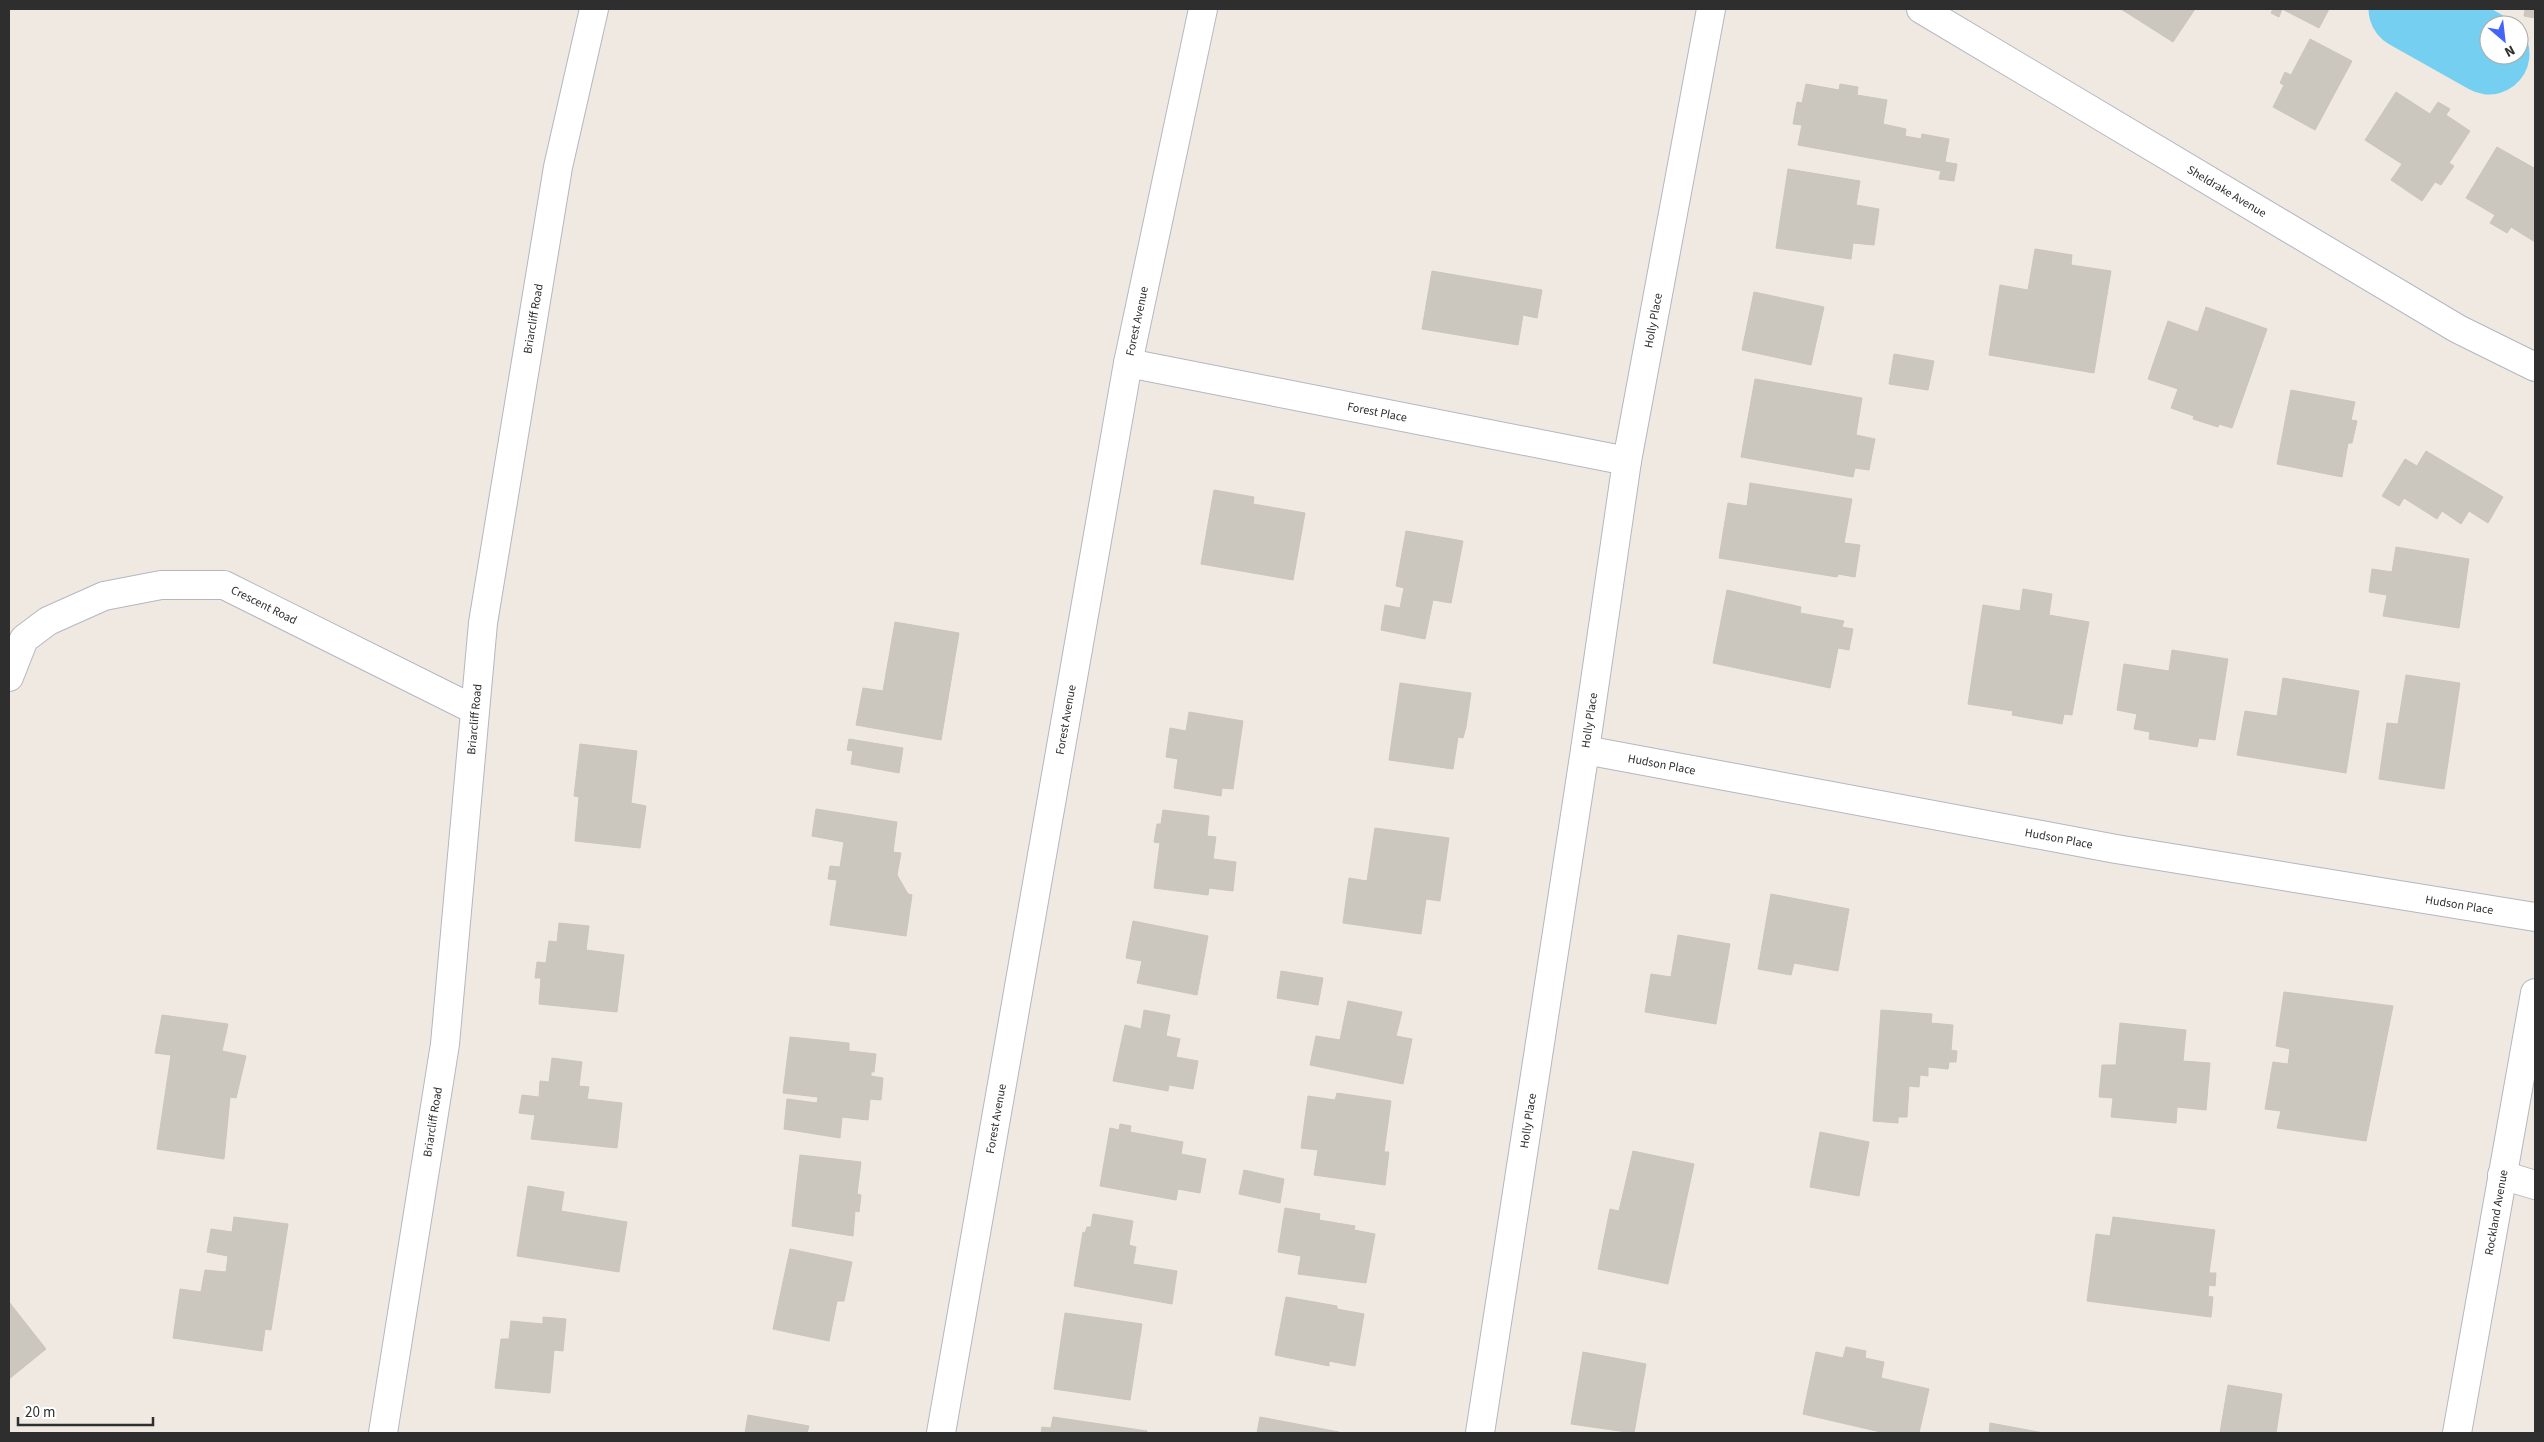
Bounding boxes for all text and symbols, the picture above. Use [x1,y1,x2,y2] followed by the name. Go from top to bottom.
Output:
[2479,15,2529,65] north arrow
[2501,40,2518,62] text: N
[2184,161,2269,222] street label: Sheldrake Avenue
[519,282,548,355] street label: Briarcliff Road
[1122,285,1153,358] street label: Forest Avenue
[1640,292,1667,349] street label: Holly Place
[1346,398,1409,427] street label: Forest Place
[228,582,300,629] street label: Crescent Road
[463,683,486,755] street label: Briarcliff Road
[1052,684,1081,756] street label: Forest Avenue
[1577,692,1602,749] street label: Holly Place
[1626,750,1697,779] street label: Hudson Place
[2023,824,2094,853] street label: Hudson Place
[2424,891,2495,919] street label: Hudson Place
[982,1083,1011,1155] street label: Forest Avenue
[419,1086,447,1158] street label: Briarcliff Road
[1516,1092,1541,1150] street label: Holly Place
[2481,1168,2513,1257] street label: Rockland Avenue
[18,1394,152,1426] scale bar
[25,1402,55,1423] text: 20 m

